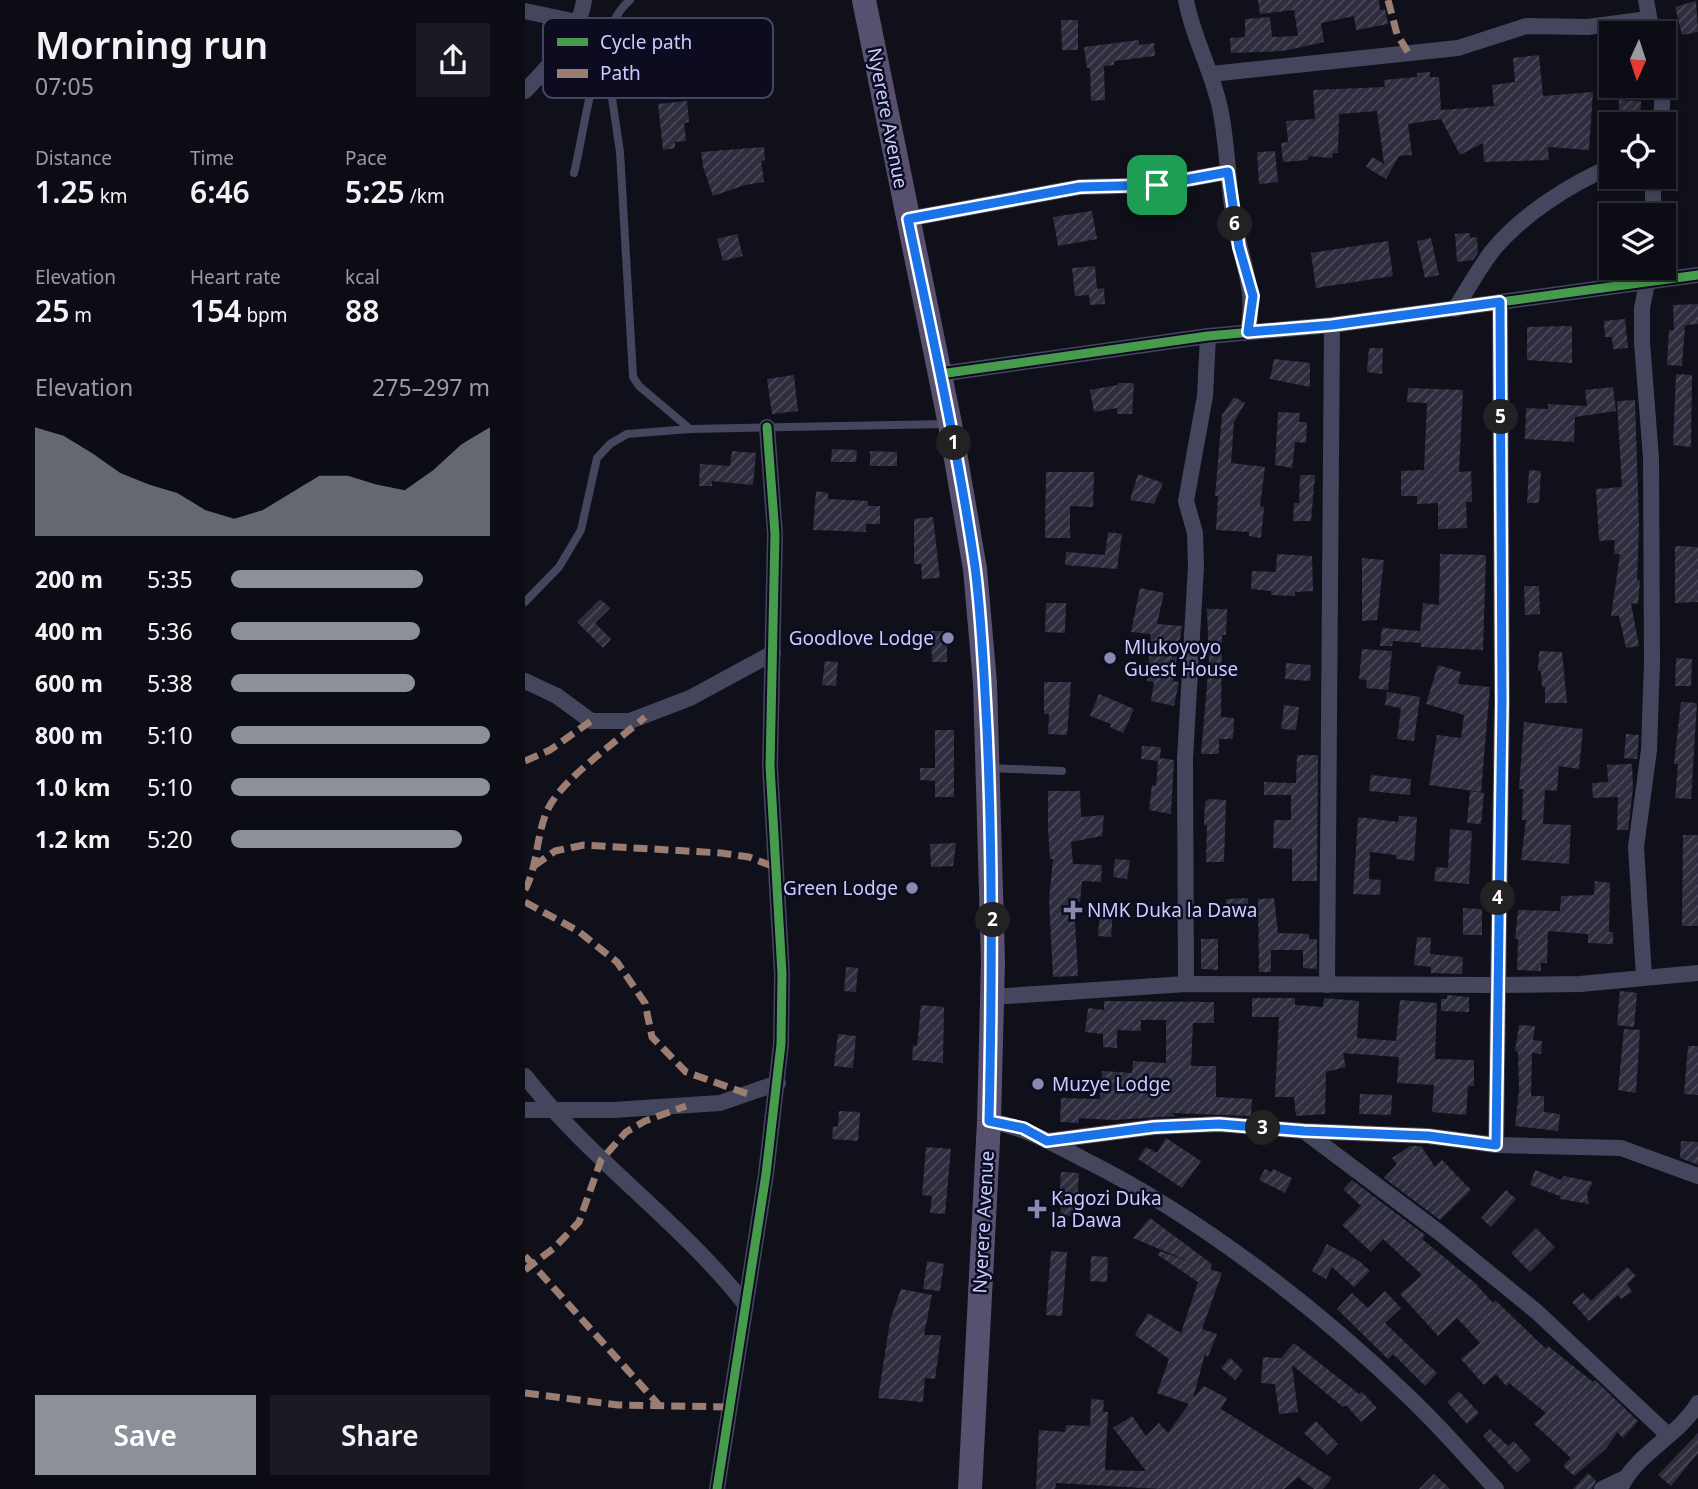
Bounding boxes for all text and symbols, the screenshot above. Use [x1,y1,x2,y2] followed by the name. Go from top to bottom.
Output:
[35,18,268,70] text: Morning run
[543,18,773,98] legend
[1599,21,1677,98] north arrow
[1599,21,1676,280] map controls
[416,23,490,97] button: share
[600,29,692,55] text: Cycle path
[862,45,914,191] street label: Nyerere Avenue
[600,60,641,86] text: Path
[35,70,94,102] text: 07:05
[1599,112,1676,189] button: locate
[35,145,112,171] text: Distance
[190,145,234,171] text: Time
[345,145,387,171] text: Pace
[1127,155,1187,215] pin
[1138,166,1176,204] icon: arrive
[35,171,95,212] text: 1.25
[190,171,250,212] text: 6:46
[345,171,405,212] text: 5:25
[95,183,128,209] text: km
[405,183,445,209] text: /km
[1599,203,1676,280] button: layers
[1217,206,1253,242] pin: 6
[1229,210,1240,236] text: 6
[35,264,116,290] text: Elevation
[190,264,281,290] text: Heart rate
[345,264,380,290] text: kcal
[35,290,69,331] text: 25
[190,290,241,331] text: 154
[345,290,379,331] text: 88
[69,302,92,328] text: m
[241,302,288,328] text: bpm
[35,371,133,403] text: Elevation
[372,371,490,403] text: 275–297 m
[1483,400,1518,434] pin: 5
[1495,403,1506,429] text: 5
[937,426,971,460] pin: 1
[948,429,959,455] text: 1
[35,563,103,595] text: 200 m
[147,563,193,595] text: 5:35
[35,615,103,647] text: 400 m
[147,615,193,647] text: 5:36
[789,625,934,651] place label: Goodlove Lodge
[940,630,956,646] marker: Goodlove Lodge
[1124,634,1238,682] place label: Mlukoyoyo Guest House
[1102,650,1118,666] marker: Mlukoyoyo Guest House
[35,667,103,699] text: 600 m
[147,667,193,699] text: 5:38
[35,719,103,751] text: 800 m
[147,719,193,751] text: 5:10
[35,771,110,803] text: 1.0 km
[147,771,193,803] text: 5:10
[35,823,110,855] text: 1.2 km
[147,823,193,855] text: 5:20
[783,875,898,901] place label: Green Lodge
[904,880,920,896] marker: Green Lodge
[1481,880,1515,916] pin: 4
[1492,884,1503,910] text: 4
[1087,897,1257,923] place label: NMK Duka la Dawa
[975,902,1011,937] pin: 2
[1065,902,1081,918] marker: NMK Duka la Dawa
[987,906,998,932] text: 2
[1052,1071,1171,1097] place label: Muzye Lodge
[1030,1076,1046,1092] marker: Muzye Lodge
[1245,1110,1281,1146] pin: 3
[1257,1114,1268,1140] text: 3
[966,1150,1000,1294] street label: Nyerere Avenue
[1051,1185,1162,1233] place label: Kagozi Duka la Dawa
[1029,1201,1045,1217] marker: Kagozi Duka la Dawa
[35,1395,256,1475] button: Save
[270,1395,490,1475] button: Share

